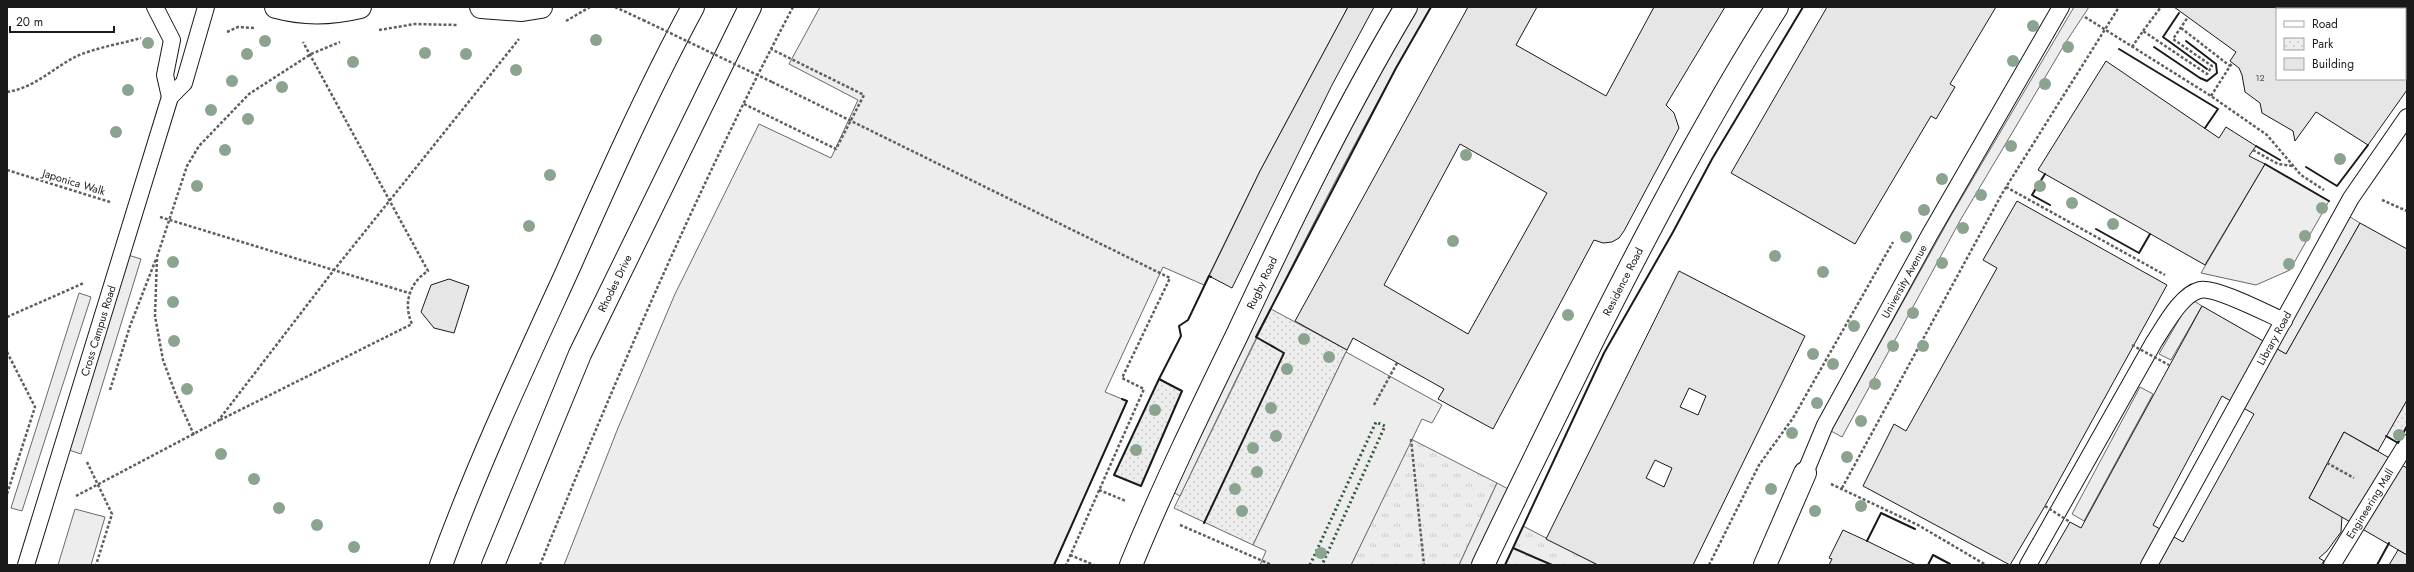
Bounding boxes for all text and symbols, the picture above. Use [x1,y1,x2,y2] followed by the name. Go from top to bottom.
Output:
[10,8,114,34] scale bar
[2276,8,2406,80] legend
[16,13,43,31] text: 20 m
[2312,15,2338,33] text: Road
[2312,35,2334,53] text: Park
[2312,55,2354,73] text: Building
[2255,71,2265,84] house number: 12
[39,164,108,199] street label: Japonica Walk
[1877,241,1931,321] street label: University Avenue
[1599,245,1647,319] street label: Residence Road
[594,252,636,315] street label: Rhodes Drive
[1242,254,1281,312] street label: Rugby Road
[77,283,120,378] street label: Cross Campus Road
[2253,308,2295,368] street label: Library Road
[2342,466,2397,542] street label: Engineering Mall

